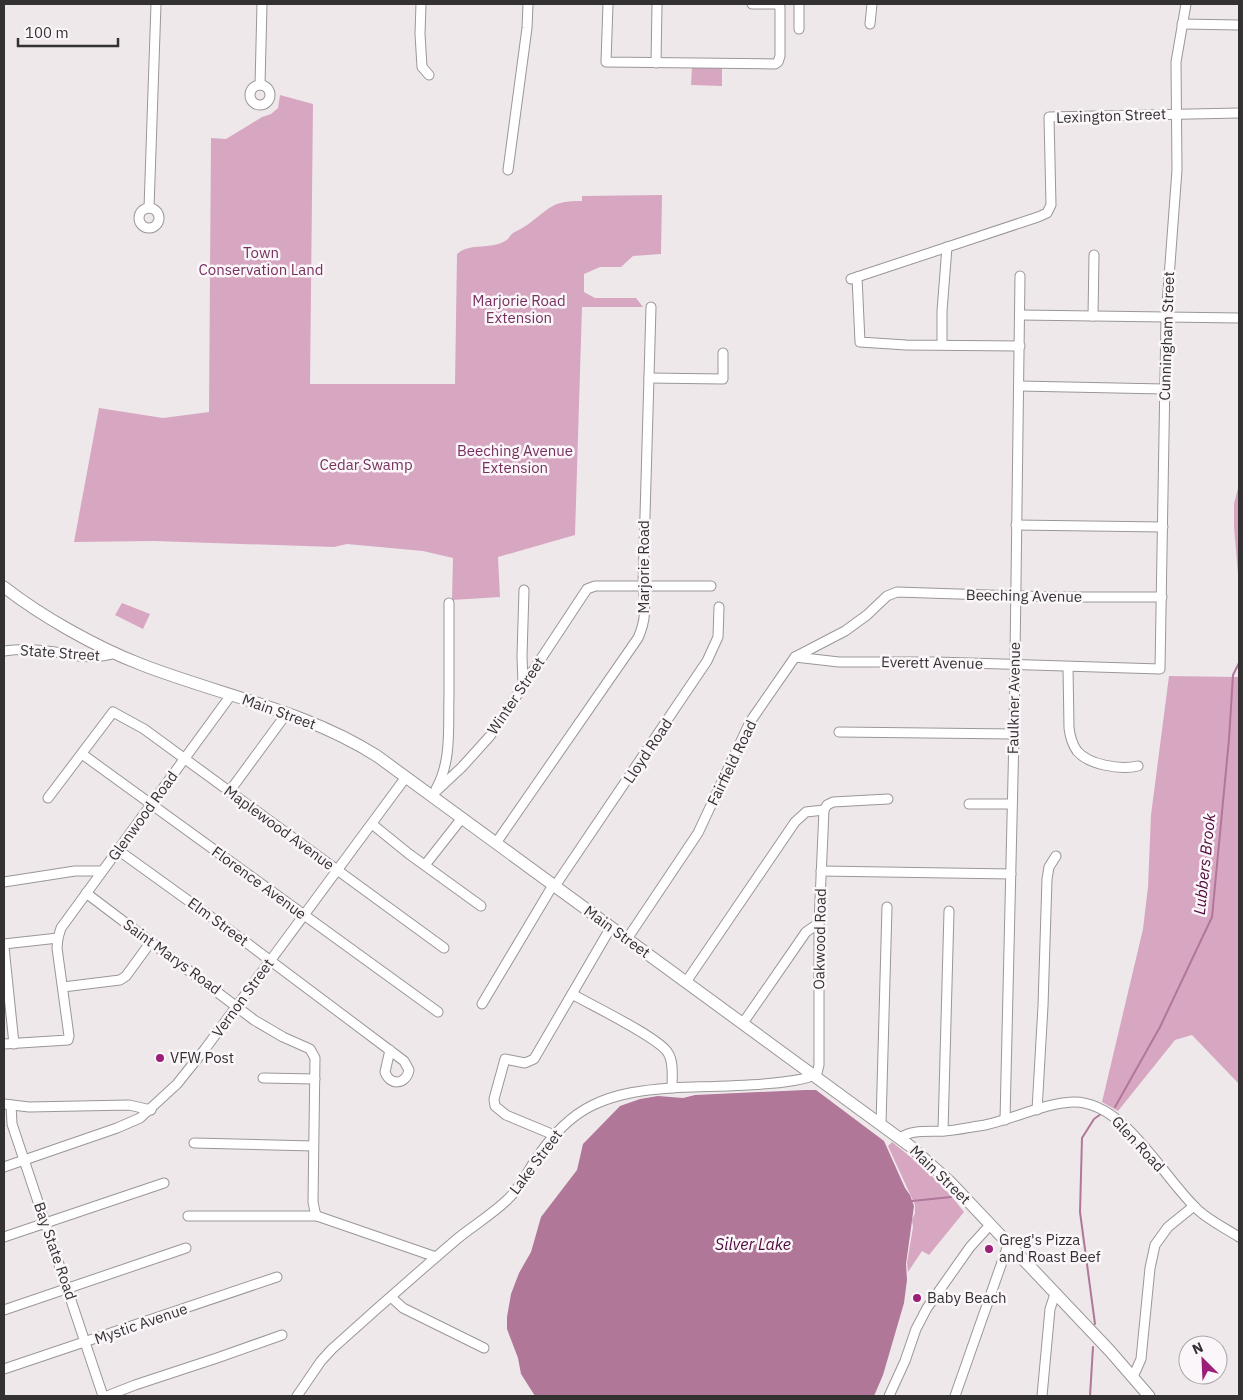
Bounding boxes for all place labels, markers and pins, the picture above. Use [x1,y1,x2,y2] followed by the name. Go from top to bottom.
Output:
[170,1048,234,1067] place label: VFW Post
[154,1052,166,1064] marker: VFW Post
[999,1230,1101,1266] place label: Greg's Pizza and Roast Beef
[983,1243,995,1255] marker: Greg's Pizza and Roast Beef
[927,1288,1007,1307] place label: Baby Beach
[911,1292,923,1304] marker: Baby Beach

